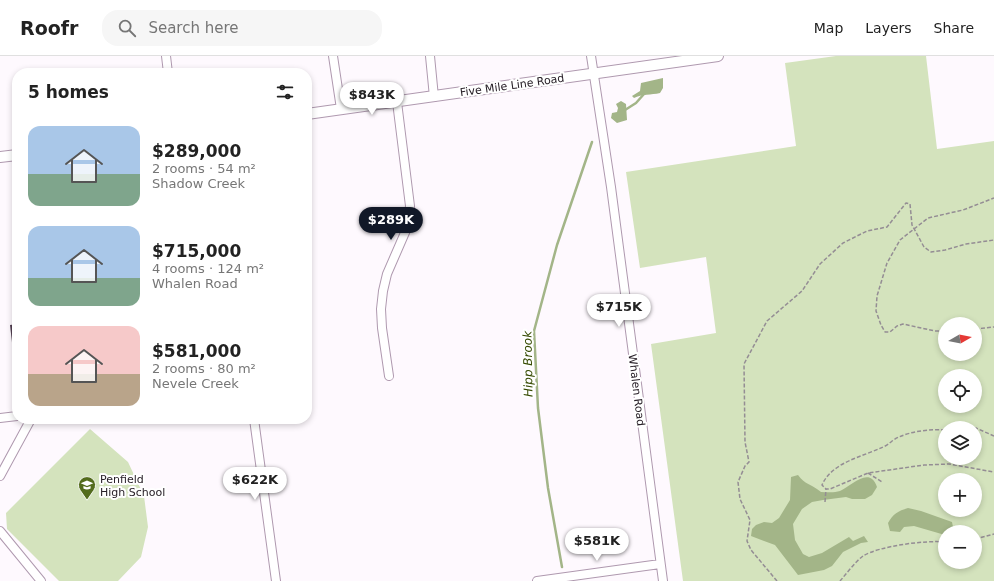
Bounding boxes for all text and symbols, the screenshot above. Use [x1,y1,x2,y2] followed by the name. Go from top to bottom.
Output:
[102,10,382,46] search box
[20,17,78,39] text: Roofr
[116,17,138,39] icon: search
[148,19,238,37] text: Search here
[814,20,843,36] text: Map
[865,20,912,36] text: Layers
[934,20,974,36] text: Share
[459,72,565,99] street label: Five Mile Line Road
[274,81,296,103] icon: filters
[28,82,109,102] text: 5 homes
[344,82,400,116] pin: $843K
[349,87,395,102] text: $843K
[152,141,241,161] text: $289,000
[60,142,108,190] icon: home
[152,161,256,176] text: 2 rooms · 54 m²
[152,176,245,191] text: Shadow Creek
[363,207,419,241] pin: $289K
[368,212,414,227] text: $289K
[152,241,241,261] text: $715,000
[60,242,108,290] icon: home
[152,261,264,276] text: 4 rooms · 124 m²
[152,276,238,291] text: Whalen Road
[591,294,647,328] pin: $715K
[596,299,642,314] text: $715K
[938,317,982,361] north arrow
[938,317,982,569] map controls
[520,330,536,397] water label: Hipp Brook
[152,341,241,361] text: $581,000
[60,342,108,390] icon: home
[626,353,647,427] street label: Whalen Road
[152,361,256,376] text: 2 rooms · 80 m²
[938,369,982,413] button: locate
[152,376,239,391] text: Nevele Creek
[938,421,982,465] button: layers
[227,467,283,501] pin: $622K
[232,472,278,487] text: $622K
[100,473,165,499] place label: Penfield High School
[938,473,982,517] button: +
[77,475,97,500] school or university icon: Penfield High School
[938,525,982,569] button: −
[569,528,625,562] pin: $581K
[574,533,620,548] text: $581K

